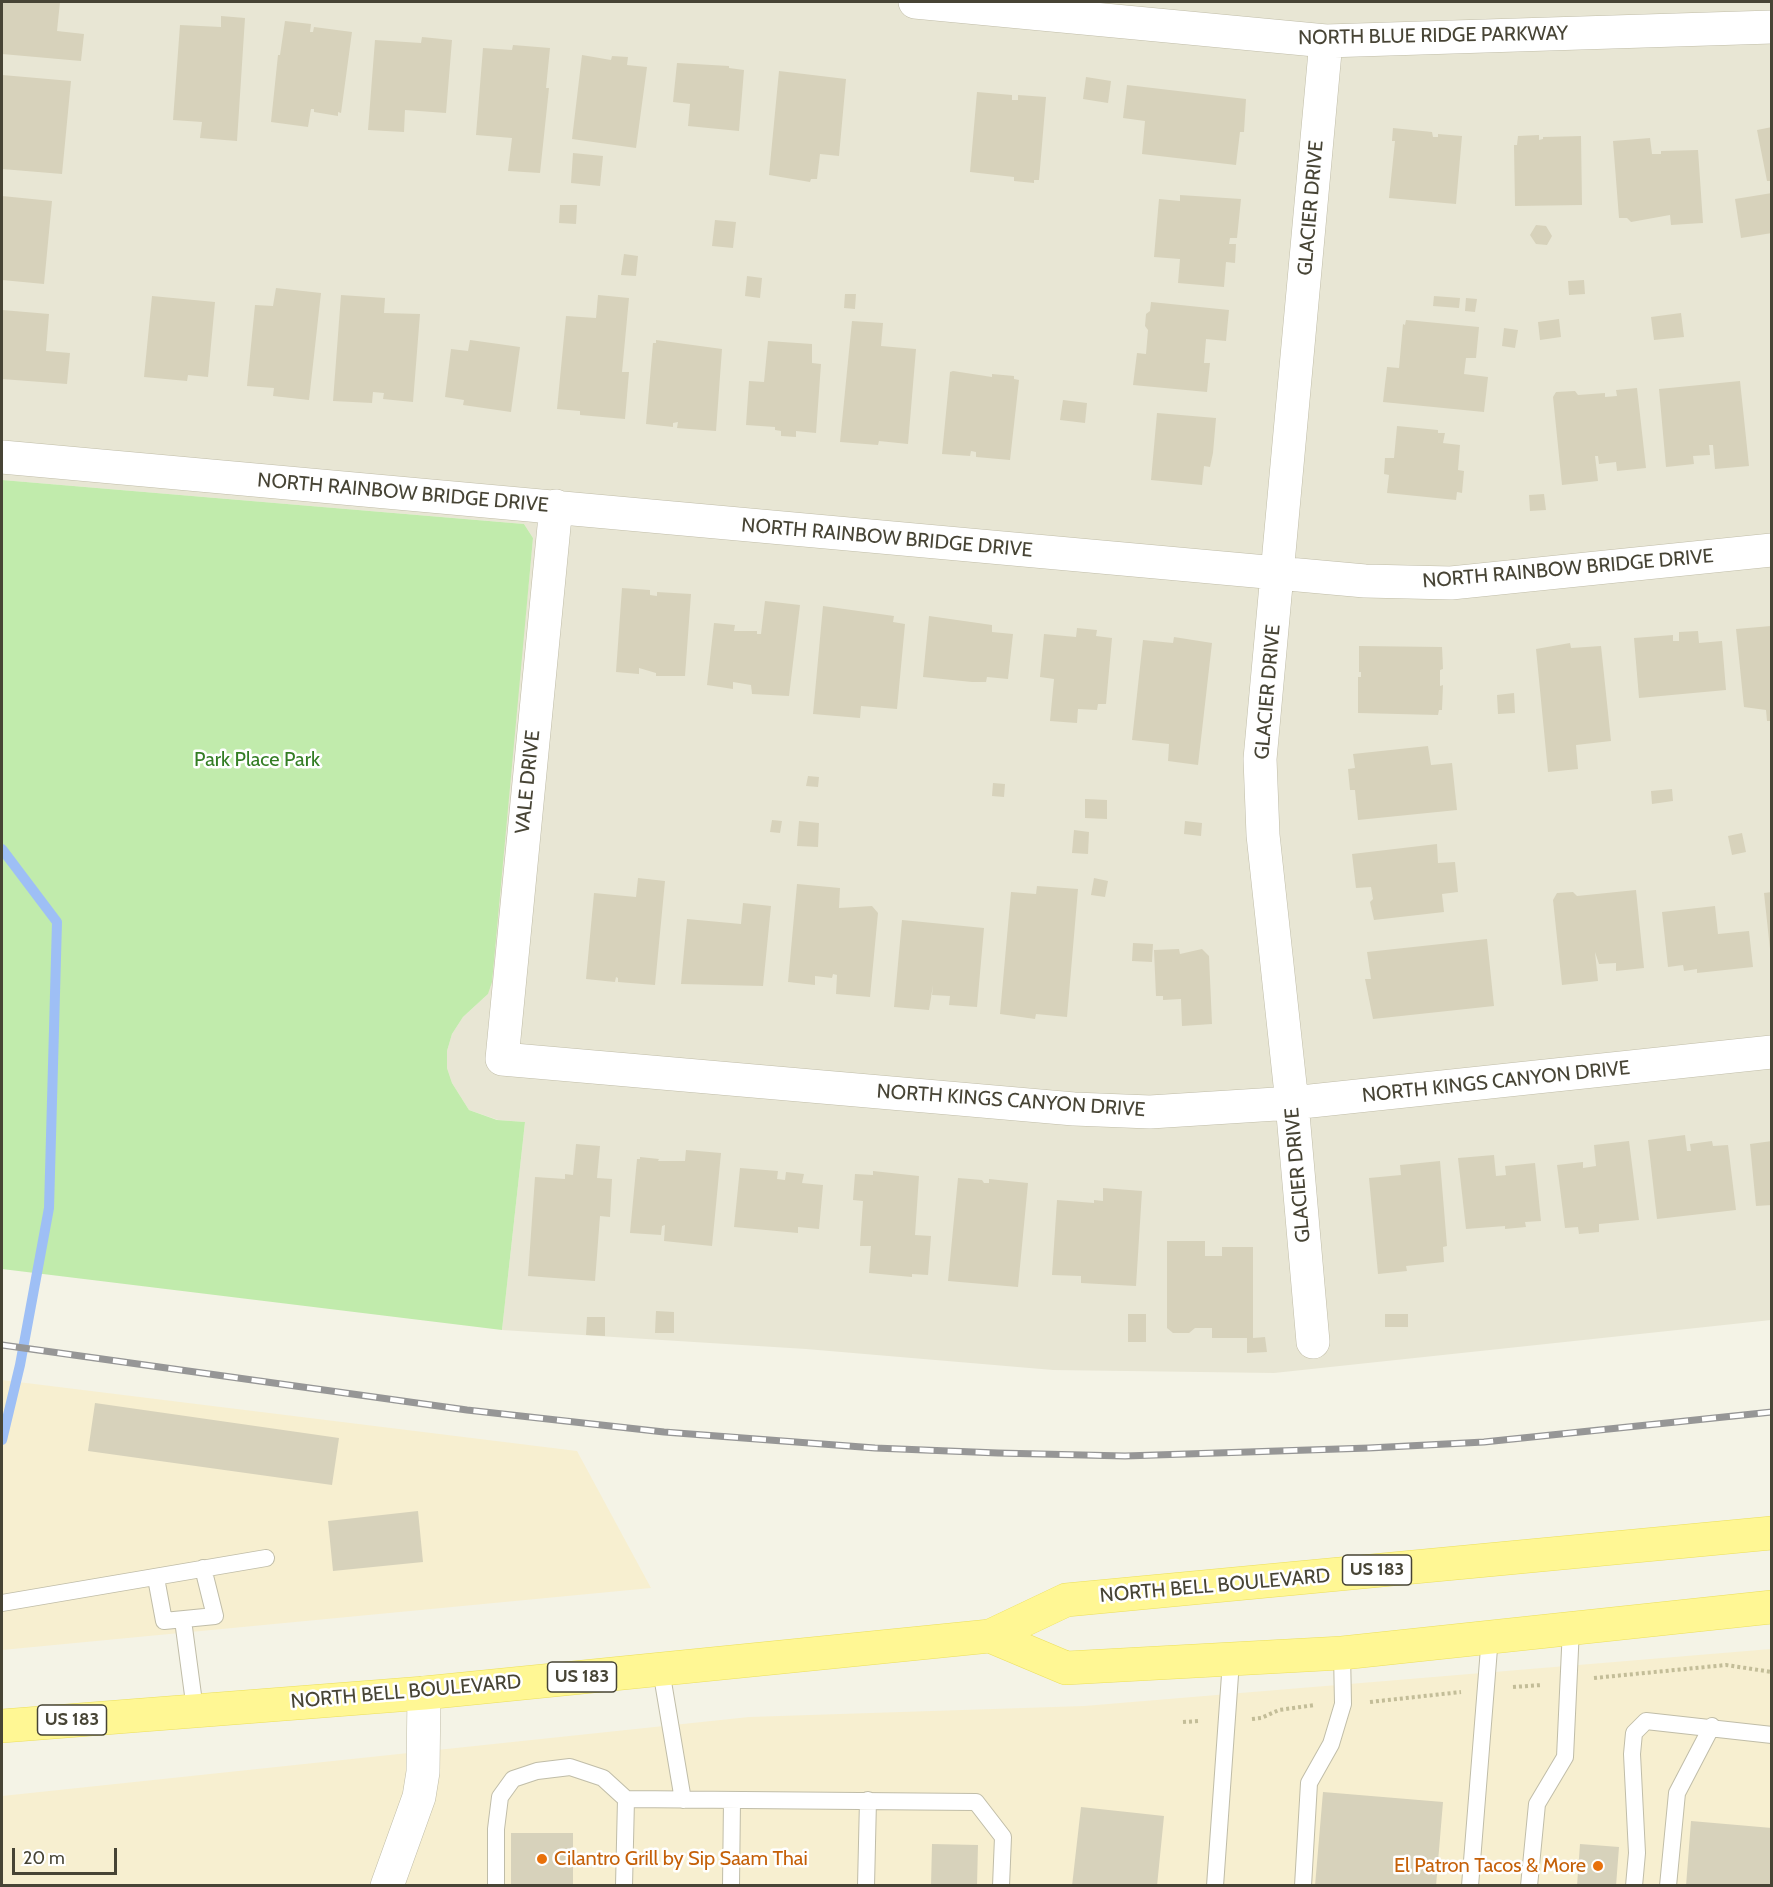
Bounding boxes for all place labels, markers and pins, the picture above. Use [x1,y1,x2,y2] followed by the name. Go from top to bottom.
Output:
[554,1847,808,1871] place label: Cilantro Grill by Sip Saam Thai
[535,1852,549,1866] marker: Cilantro Grill by Sip Saam Thai
[1394,1854,1586,1878] place label: El Patron Tacos & More
[1591,1859,1605,1873] marker: El Patron Tacos & More

